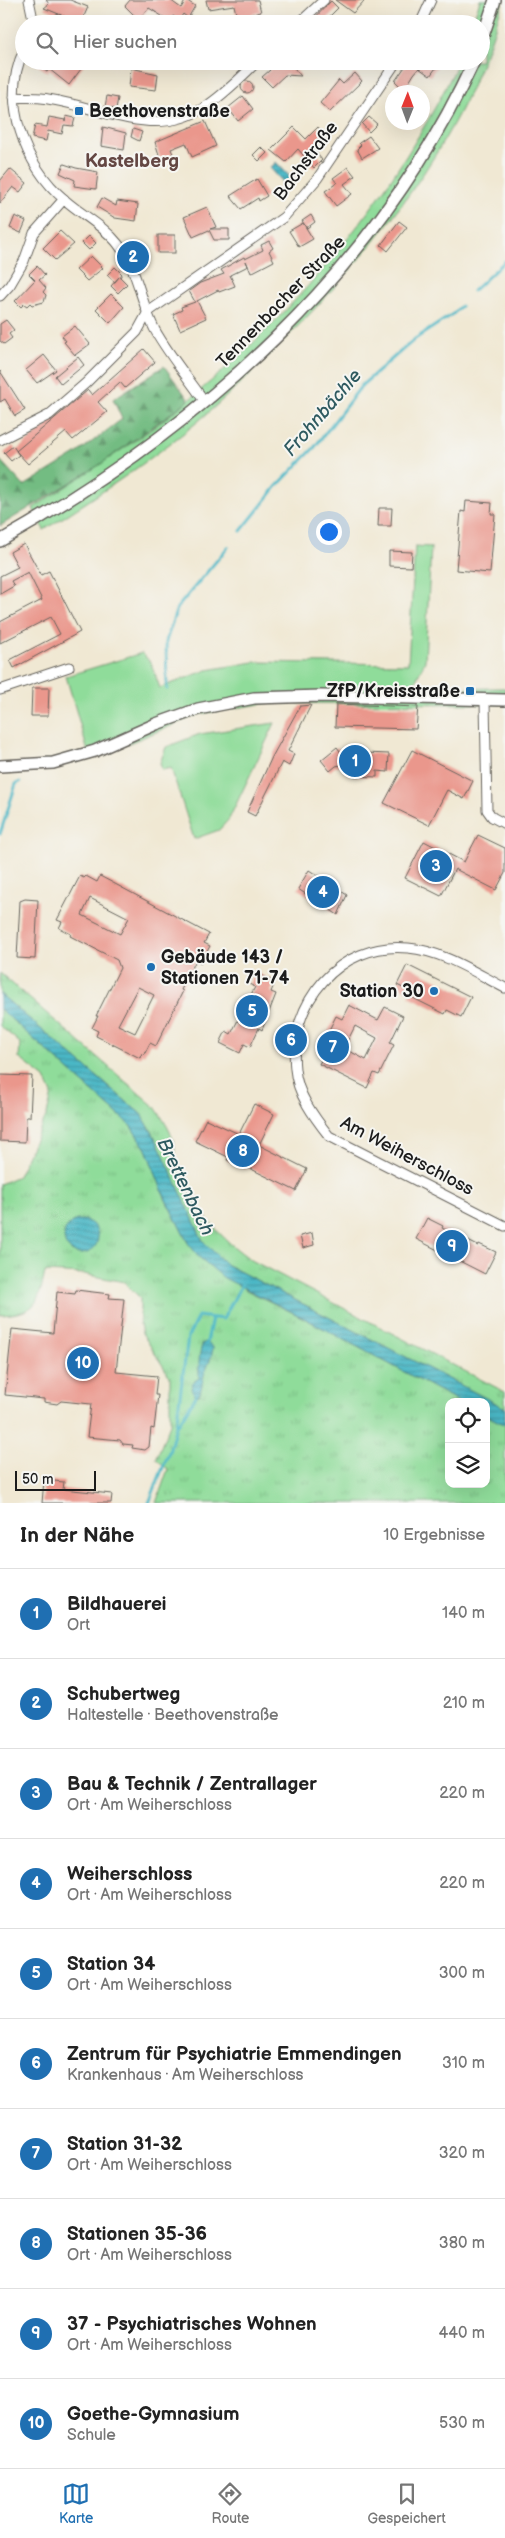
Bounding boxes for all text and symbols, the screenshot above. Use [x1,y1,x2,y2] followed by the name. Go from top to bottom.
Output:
[15,15,490,70] search box
[33,29,61,57] icon: search
[73,31,177,54] text: Hier suchen
[385,85,430,130] north arrow
[89,101,230,122] place label: Beethovenstraße
[73,105,85,117] marker: Beethovenstraße
[269,117,343,205] street label: Bachstraße
[85,150,179,173] district label: Kastelberg
[212,231,350,373] street label: Tennenbacher Straße
[117,238,149,276] pin: 2
[279,365,367,461] water label: Frohnbächle
[316,519,342,545] your location
[327,681,460,702] place label: ZfP/Kreisstraße
[464,685,476,697] marker: ZfP/Kreisstraße
[339,742,371,780] pin: 1
[420,847,452,885] pin: 3
[307,873,339,911] pin: 4
[161,947,290,989] place label: Gebäude 143 / Stationen 71-74
[145,961,157,973] marker: Gebäude 143 / Stationen 71-74
[340,981,424,1002] place label: Station 30
[428,985,440,997] marker: Station 30
[236,992,268,1030] pin: 5
[275,1021,307,1059] pin: 6
[317,1028,349,1066] pin: 7
[337,1112,477,1200] street label: Am Weiherschloss
[227,1132,259,1170] pin: 8
[152,1134,218,1240] water label: Brettenbach
[436,1227,468,1265] pin: 9
[67,1344,99,1382] pin: 10
[445,1398,490,1488] map controls
[445,1398,490,1443] button: locate
[445,1443,490,1488] button: layers
[15,1468,96,1491] scale bar
[22,1471,54,1488] text: 50 m
[20,1523,134,1548] text: In der Nähe
[383,1526,485,1545] text: 10 Ergebnisse
[67,1593,166,1616] text: Bildhauerei
[33,1604,39,1623] text: 1
[442,1604,485,1623] text: 140 m
[67,1616,90,1635] text: Ort
[67,1683,180,1706] text: Schubertweg
[31,1694,41,1713] text: 2
[443,1694,485,1713] text: 210 m
[67,1706,279,1725] text: Haltestelle · Beethovenstraße
[67,1773,317,1796] text: Bau & Technik / Zentrallager
[31,1784,41,1803] text: 3
[439,1784,485,1803] text: 220 m
[67,1796,232,1815] text: Ort · Am Weiherschloss
[67,1863,192,1886] text: Weiherschloss
[31,1874,41,1893] text: 4
[439,1874,485,1893] text: 220 m
[67,1886,232,1905] text: Ort · Am Weiherschloss
[67,1953,155,1976] text: Station 34
[31,1964,41,1983] text: 5
[439,1964,485,1983] text: 300 m
[67,1976,232,1995] text: Ort · Am Weiherschloss
[67,2043,402,2066] text: Zentrum für Psychiatrie Emmendingen
[31,2054,41,2073] text: 6
[442,2054,485,2073] text: 310 m
[67,2066,303,2085] text: Krankenhaus · Am Weiherschloss
[67,2133,182,2156] text: Station 31-32
[32,2144,40,2163] text: 7
[439,2144,485,2163] text: 320 m
[67,2156,232,2175] text: Ort · Am Weiherschloss
[67,2223,207,2246] text: Stationen 35-36
[31,2234,41,2253] text: 8
[439,2234,485,2253] text: 380 m
[67,2246,232,2265] text: Ort · Am Weiherschloss
[67,2313,317,2336] text: 37 - Psychiatrisches Wohnen
[31,2324,41,2343] text: 9
[439,2324,485,2343] text: 440 m
[67,2336,232,2355] text: Ort · Am Weiherschloss
[67,2403,239,2426] text: Goethe-Gymnasium
[28,2414,44,2433] text: 10
[439,2414,485,2433] text: 530 m
[67,2426,116,2445] text: Schule
[59,2480,93,2527] tab: Karte
[212,2480,249,2527] tab: Route
[367,2480,446,2527] tab: Gespeichert

